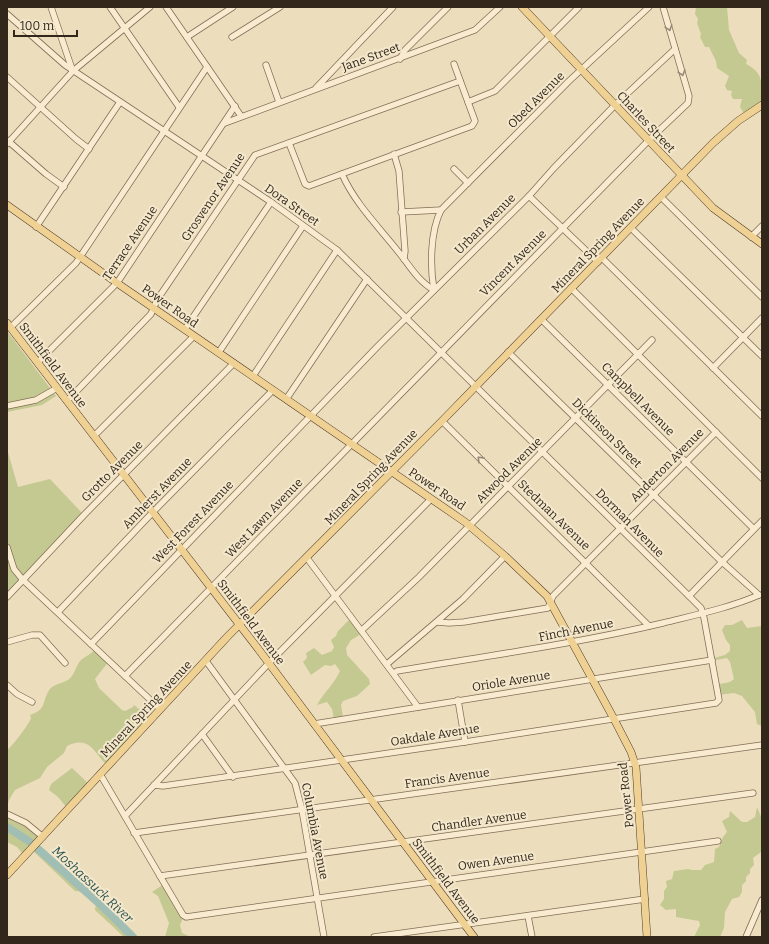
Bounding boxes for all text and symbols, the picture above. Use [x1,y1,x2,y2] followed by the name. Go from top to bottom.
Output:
[14,12,77,38] scale bar
[20,19,55,33] text: 100 m
[664,24,673,31] one-way arrow
[339,40,403,74] street label: Jane Street
[505,69,567,131] street label: Obed Avenue
[677,69,686,76] one-way arrow
[614,89,678,156] street label: Charles Street
[178,150,248,244] street label: Grosvenor Avenue
[262,181,322,229] street label: Dora Street
[452,191,518,257] street label: Urban Avenue
[549,194,647,296] street label: Mineral Spring Avenue
[100,203,160,283] street label: Terrace Avenue
[477,227,549,299] street label: Vincent Avenue
[139,281,201,331] street label: Power Road
[16,320,90,410] street label: Smithfield Avenue
[599,360,677,438] street label: Campbell Avenue
[569,395,645,471] street label: Dickinson Street
[627,425,707,505] street label: Anderton Avenue
[322,426,420,528] street label: Mineral Spring Avenue
[473,434,545,506] street label: Atwood Avenue
[78,437,146,505] street label: Grotto Avenue
[119,454,195,532] street label: Amherst Avenue
[477,456,485,463] one-way arrow
[406,465,468,513] street label: Power Road
[223,475,305,561] street label: West Lawn Avenue
[515,477,593,553] street label: Stedman Avenue
[150,478,236,566] street label: West Forest Avenue
[593,486,667,560] street label: Dorman Avenue
[214,577,288,667] street label: Smithfield Avenue
[538,616,614,644] street label: Finch Avenue
[97,658,195,760] street label: Mineral Spring Avenue
[471,668,551,694] street label: Oriole Avenue
[390,721,480,749] street label: Oakdale Avenue
[616,762,636,828] street label: Power Road
[404,765,490,791] street label: Francis Avenue
[299,781,331,881] street label: Columbia Avenue
[430,807,528,835] street label: Chandler Avenue
[409,836,483,926] street label: Smithfield Avenue
[49,843,137,926] water label: Moshassuck River
[457,849,535,873] street label: Owen Avenue

